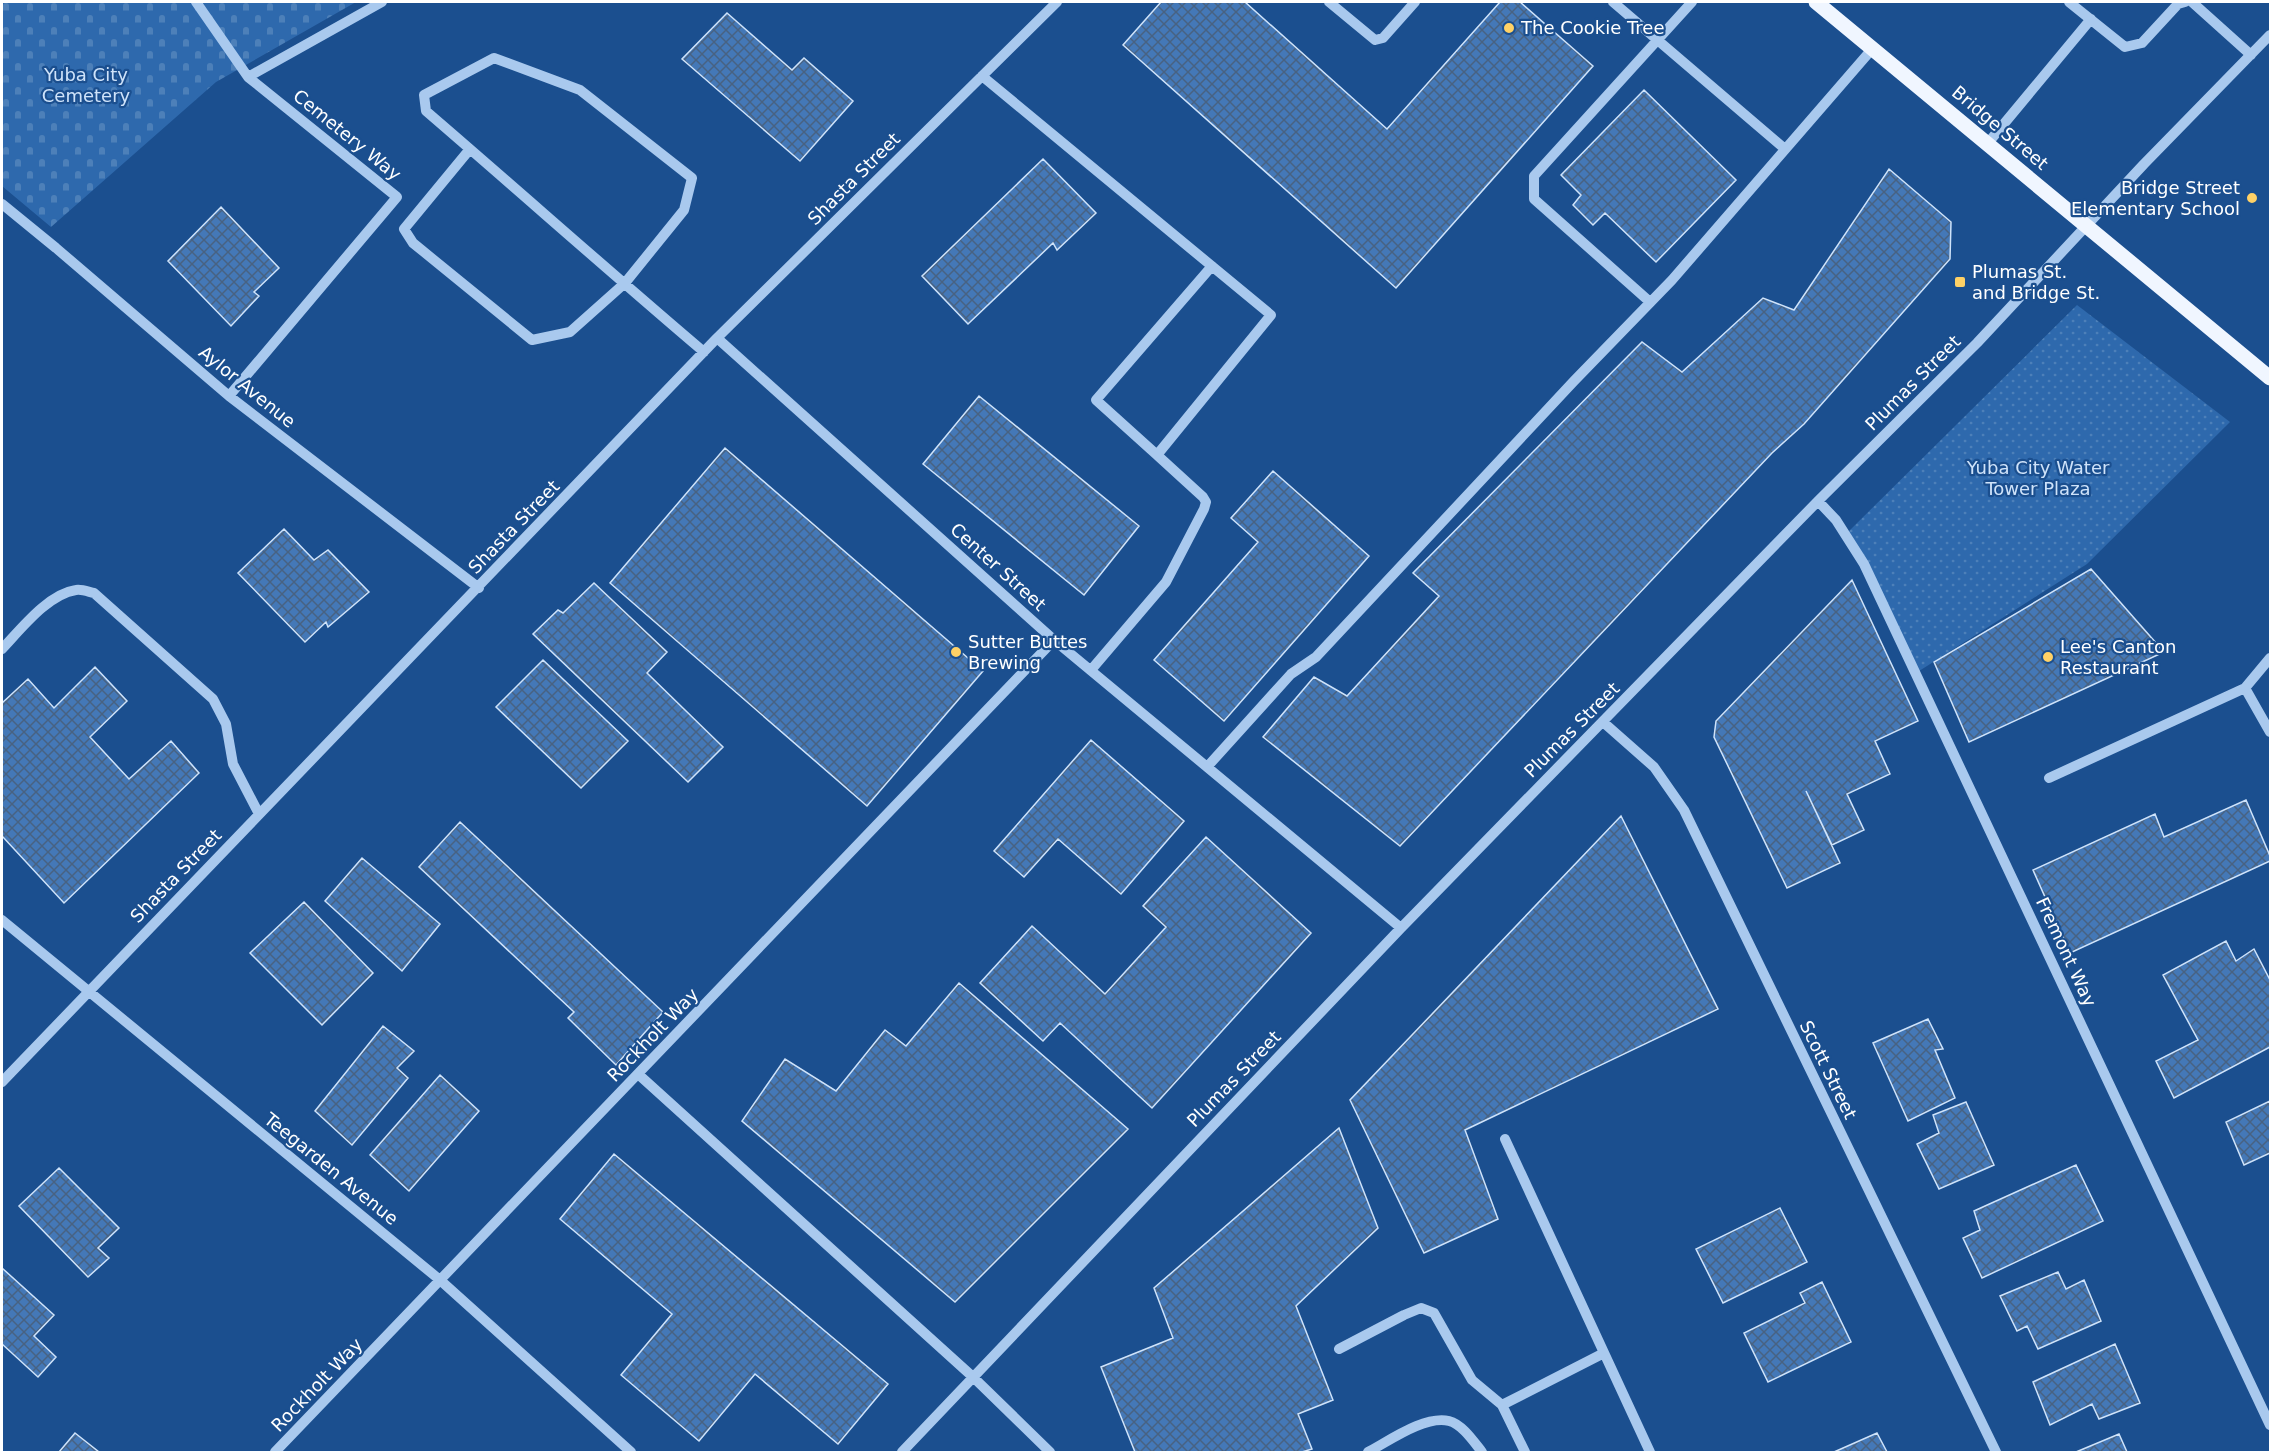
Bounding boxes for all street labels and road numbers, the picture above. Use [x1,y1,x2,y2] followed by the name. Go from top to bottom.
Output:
[1948,81,2053,174] street label: Bridge Street
[289,85,406,185] street label: Cemetery Way
[803,128,904,229] street label: Shasta Street
[1861,331,1964,434] street label: Plumas Street
[195,341,300,432] street label: Aylor Avenue
[464,476,563,578] street label: Shasta Street
[946,518,1050,615] street label: Center Street
[1520,678,1623,781] street label: Plumas Street
[126,825,225,927] street label: Shasta Street
[2032,894,2101,1010] street label: Fremont Way
[603,983,703,1086] street label: Rockholt Way
[1796,1017,1861,1122] street label: Scott Street
[1182,1026,1285,1131] street label: Plumas Street
[259,1108,402,1229] street label: Teegarden Avenue
[267,1333,367,1436] street label: Rockholt Way

